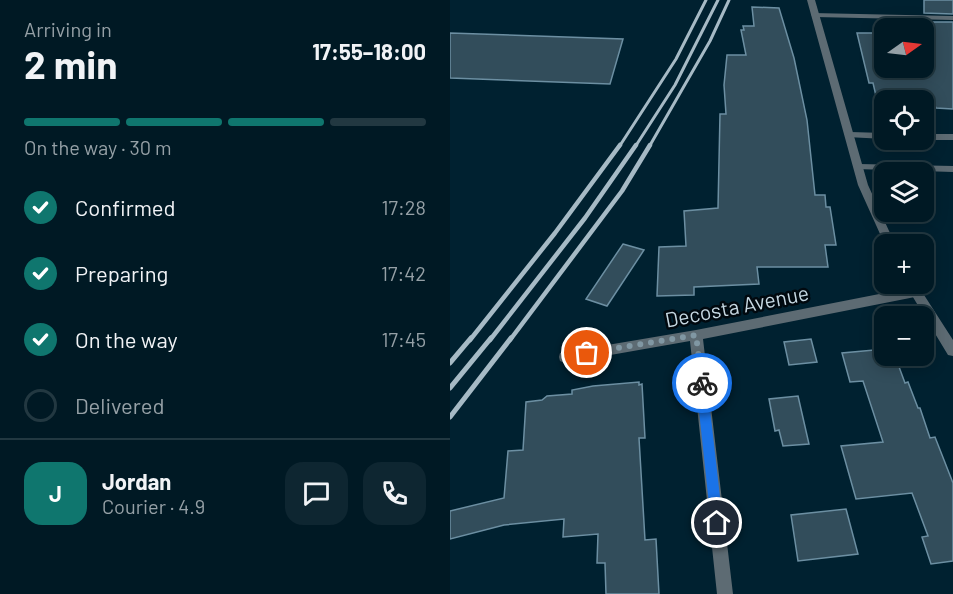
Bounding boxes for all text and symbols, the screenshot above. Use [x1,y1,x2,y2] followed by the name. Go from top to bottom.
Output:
[24,17,112,41] text: Arriving in
[874,18,934,78] north arrow
[874,18,934,366] map controls
[312,38,426,64] text: 17:55–18:00
[24,40,117,87] text: 2 min
[874,90,934,150] button: locate
[24,135,172,159] text: On the way · 30 m
[874,162,934,222] button: layers
[24,191,57,224] icon: check
[75,194,175,220] text: Confirmed
[382,195,426,219] text: 17:28
[874,234,934,294] button: +
[24,257,57,290] icon: check
[75,260,168,286] text: Preparing
[381,261,426,285] text: 17:42
[663,279,811,332] street label: Decosta Avenue
[874,306,934,366] button: −
[24,323,57,356] icon: check
[75,326,178,352] text: On the way
[381,327,426,351] text: 17:45
[561,327,612,378] pin
[570,336,603,369] icon: bag
[672,353,732,413] courier
[686,367,719,400] icon: bike
[75,392,164,418] text: Delivered
[285,462,348,525] button: chat
[363,462,426,525] button: phone
[102,468,171,494] text: Jordan
[49,480,62,506] text: J
[102,494,205,518] text: Courier · 4.9
[691,497,742,548] pin
[700,506,733,539] icon: home

